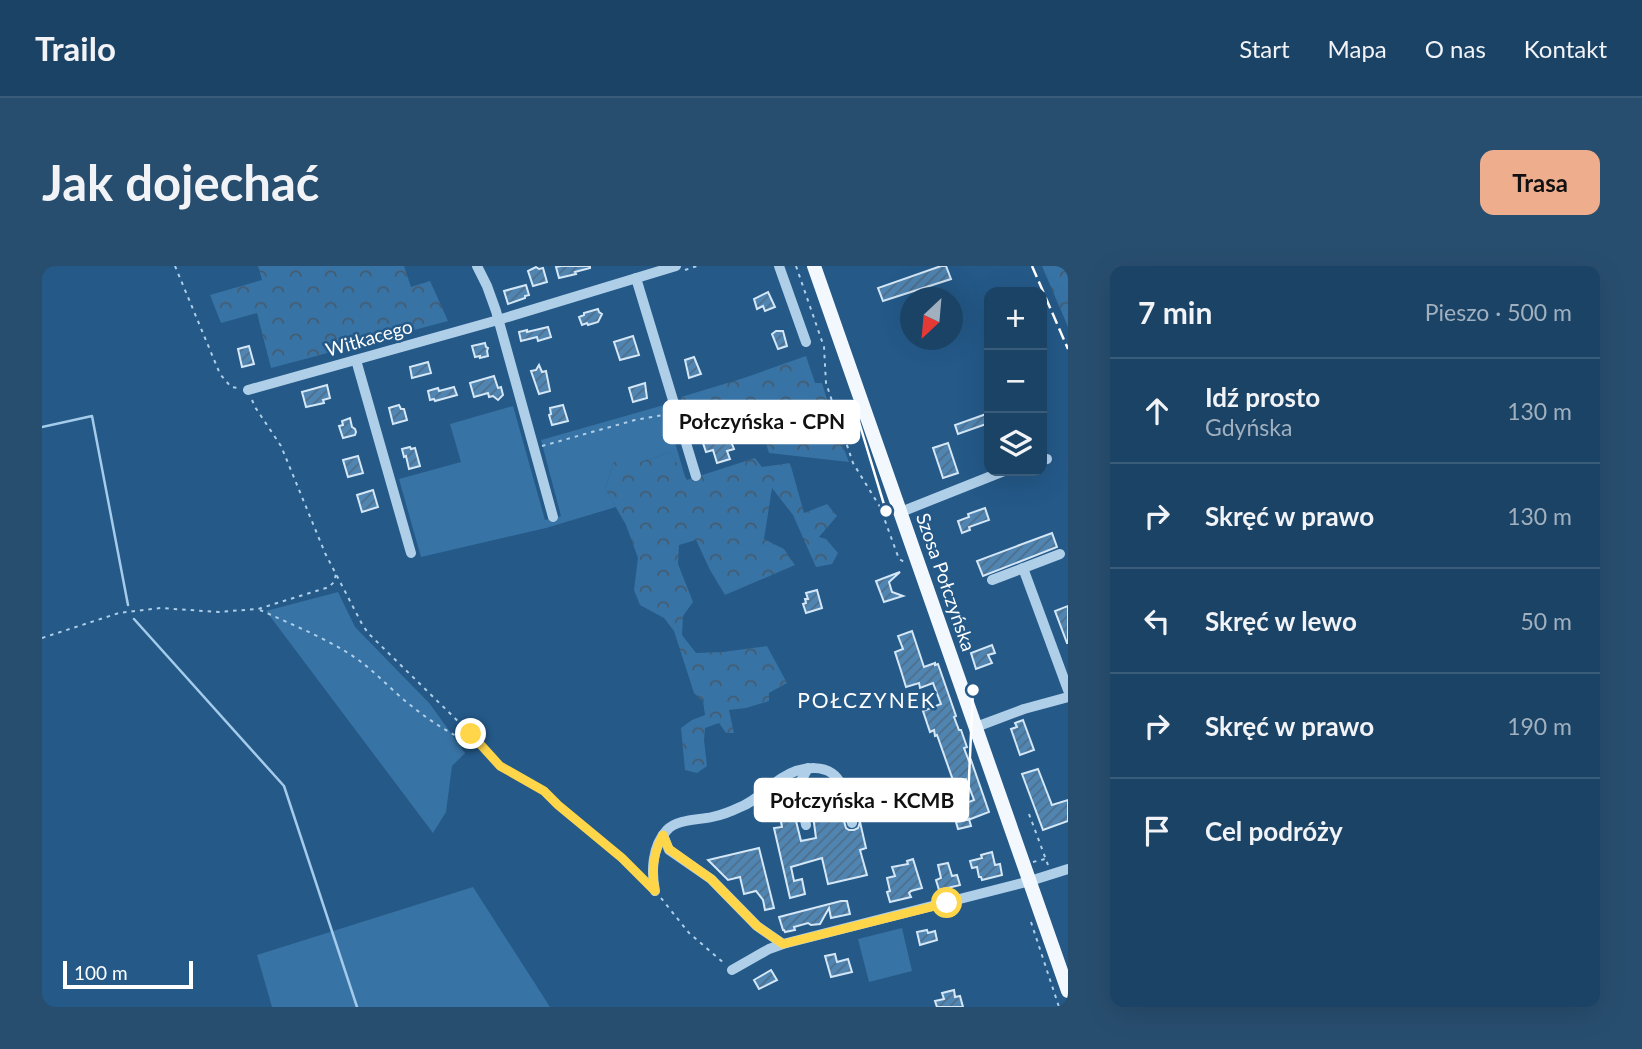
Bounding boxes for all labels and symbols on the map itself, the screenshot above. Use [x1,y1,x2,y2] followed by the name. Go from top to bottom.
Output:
[900,287,963,350] north arrow
[323,314,415,361] street label: Witkacego
[664,401,859,443] callout: Połczyńska - CPN
[679,408,845,433] text: Połczyńska - CPN
[912,510,981,654] street label: Szosa Połczyńska
[797,687,937,712] district label: POŁCZYNEK
[455,718,486,749] route end
[755,779,968,821] callout: Połczyńska - KCMB
[770,787,954,812] text: Połczyńska - KCMB
[931,887,962,918] route start
[63,958,192,990] scale bar

